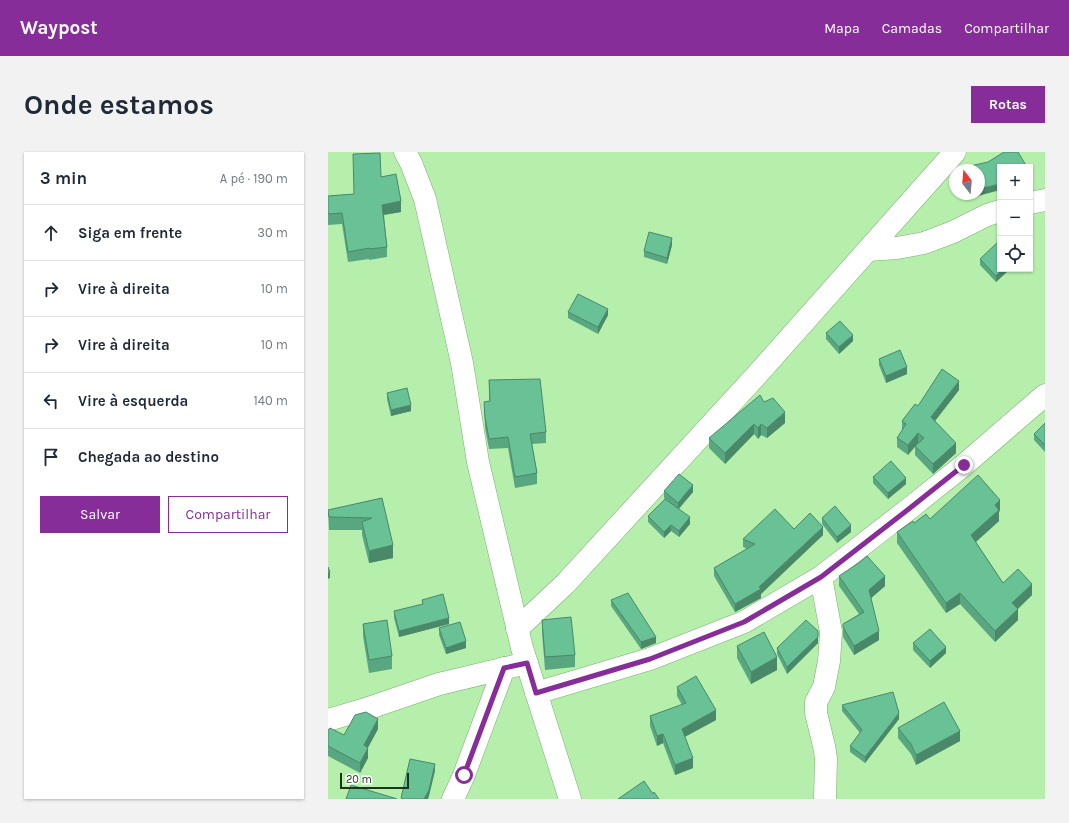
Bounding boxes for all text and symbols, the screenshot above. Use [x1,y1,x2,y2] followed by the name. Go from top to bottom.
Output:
[20,17,98,39] text: Waypost
[824,20,860,37] text: Mapa
[882,20,942,37] text: Camadas
[964,20,1049,37] text: Compartilhar
[971,86,1045,123] button: Rotas
[24,88,214,121] text: Onde estamos
[949,164,985,200] north arrow
[997,164,1033,272] map controls
[997,164,1033,200] button: +
[40,168,87,188] text: 3 min
[220,171,288,186] text: A pé · 190 m
[997,200,1033,236] button: −
[40,222,62,244] icon: ahead
[78,224,182,242] text: Siga em frente
[257,225,288,240] text: 30 m
[997,236,1033,272] button: locate
[40,278,62,300] icon: right
[78,280,170,298] text: Vire à direita
[261,281,288,296] text: 10 m
[40,334,62,356] icon: right
[78,336,170,354] text: Vire à direita
[261,337,288,352] text: 10 m
[40,390,62,412] icon: left
[78,392,188,410] text: Vire à esquerda
[253,393,288,408] text: 140 m
[40,446,62,468] icon: arrive
[78,448,219,466] text: Chegada ao destino
[955,456,973,474] route end
[40,496,160,533] button: Salvar
[168,496,288,533] button: Compartilhar
[455,766,473,784] route start
[340,771,409,790] scale bar
[346,773,372,786] text: 20 m

